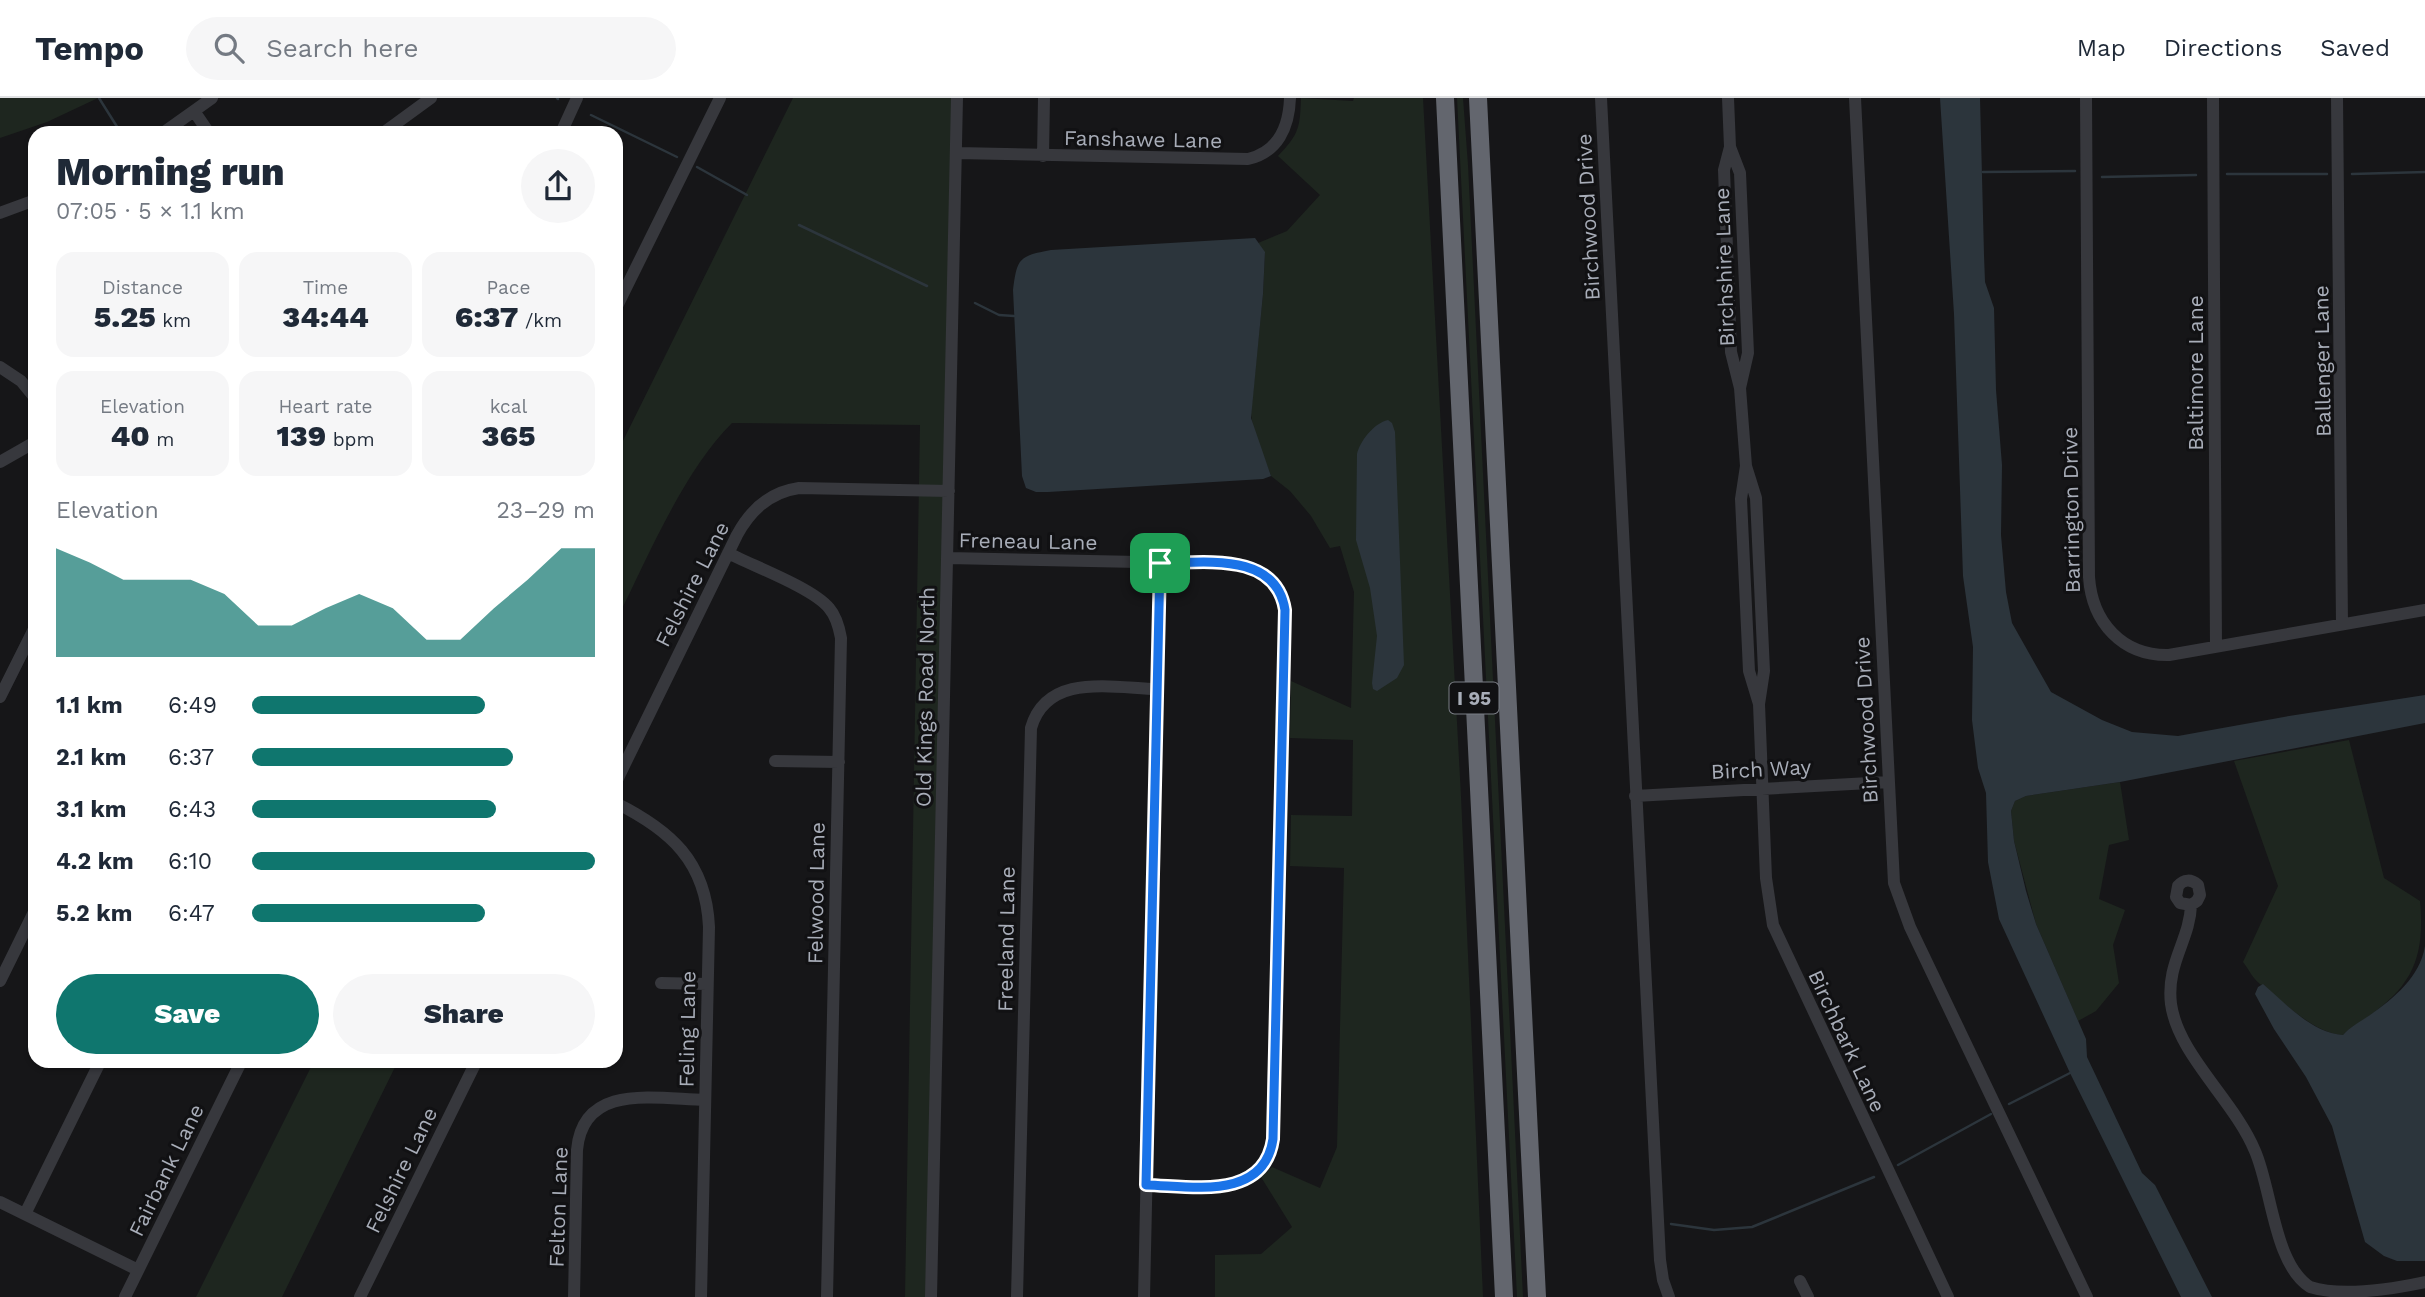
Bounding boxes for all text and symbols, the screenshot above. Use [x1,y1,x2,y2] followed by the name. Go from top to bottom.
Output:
[186,17,676,80] search box
[35,29,144,68] text: Tempo
[210,29,248,67] icon: search
[266,33,419,63] text: Search here
[2077,34,2126,62] text: Map
[2164,34,2282,62] text: Directions
[2320,34,2390,62] text: Saved
[1064,125,1222,153] street label: Fanshawe Lane
[1571,133,1605,301] street label: Birchwood Drive
[521,149,595,223] button: share
[56,150,285,194] text: Morning run
[1709,187,1739,347] street label: Birchshire Lane
[56,198,245,225] text: 07:05 · 5 × 1.1 km
[102,276,183,299] text: Distance
[303,276,348,299] text: Time
[487,276,530,299] text: Pace
[2308,285,2336,437] street label: Ballenger Lane
[2183,295,2208,451] street label: Baltimore Lane
[94,299,156,334] text: 5.25
[282,299,369,334] text: 34:44
[455,299,518,334] text: 6:37
[156,309,191,332] text: km
[518,309,562,332] text: /km
[100,395,185,418] text: Elevation
[279,395,372,418] text: Heart rate
[490,395,527,418] text: kcal
[111,418,150,453] text: 40
[276,418,326,453] text: 139
[482,418,535,453] text: 365
[2057,427,2085,593] street label: Barrington Drive
[150,428,174,451] text: m
[326,428,375,451] text: bpm
[56,497,159,524] text: Elevation
[496,497,595,524] text: 23–29 m
[650,517,734,651] street label: Felshire Lane
[958,527,1098,555] street label: Freneau Lane
[1130,533,1190,593] pin
[1141,544,1179,582] icon: arrive
[911,587,939,807] street label: Old Kings Road North
[1849,636,1883,804] street label: Birchwood Drive
[1450,682,1498,713] road number: I 95
[56,692,123,719] text: 1.1 km
[168,692,217,719] text: 6:49
[56,744,127,771] text: 2.1 km
[168,744,214,771] text: 6:37
[1710,754,1812,784] street label: Birch Way
[56,796,126,823] text: 3.1 km
[168,796,216,823] text: 6:43
[802,822,830,964] street label: Felwood Lane
[56,848,134,875] text: 4.2 km
[168,848,212,875] text: 6:10
[992,866,1020,1012] street label: Freeland Lane
[56,900,132,927] text: 5.2 km
[168,900,215,927] text: 6:47
[1803,966,1891,1116] street label: Birchbark Lane
[673,970,701,1088] street label: Feling Lane
[56,974,319,1054] button: Save
[333,974,595,1054] button: Share
[123,1100,209,1240] street label: Fairbank Lane
[360,1103,442,1237] street label: Felshire Lane
[543,1146,573,1268] street label: Felton Lane

